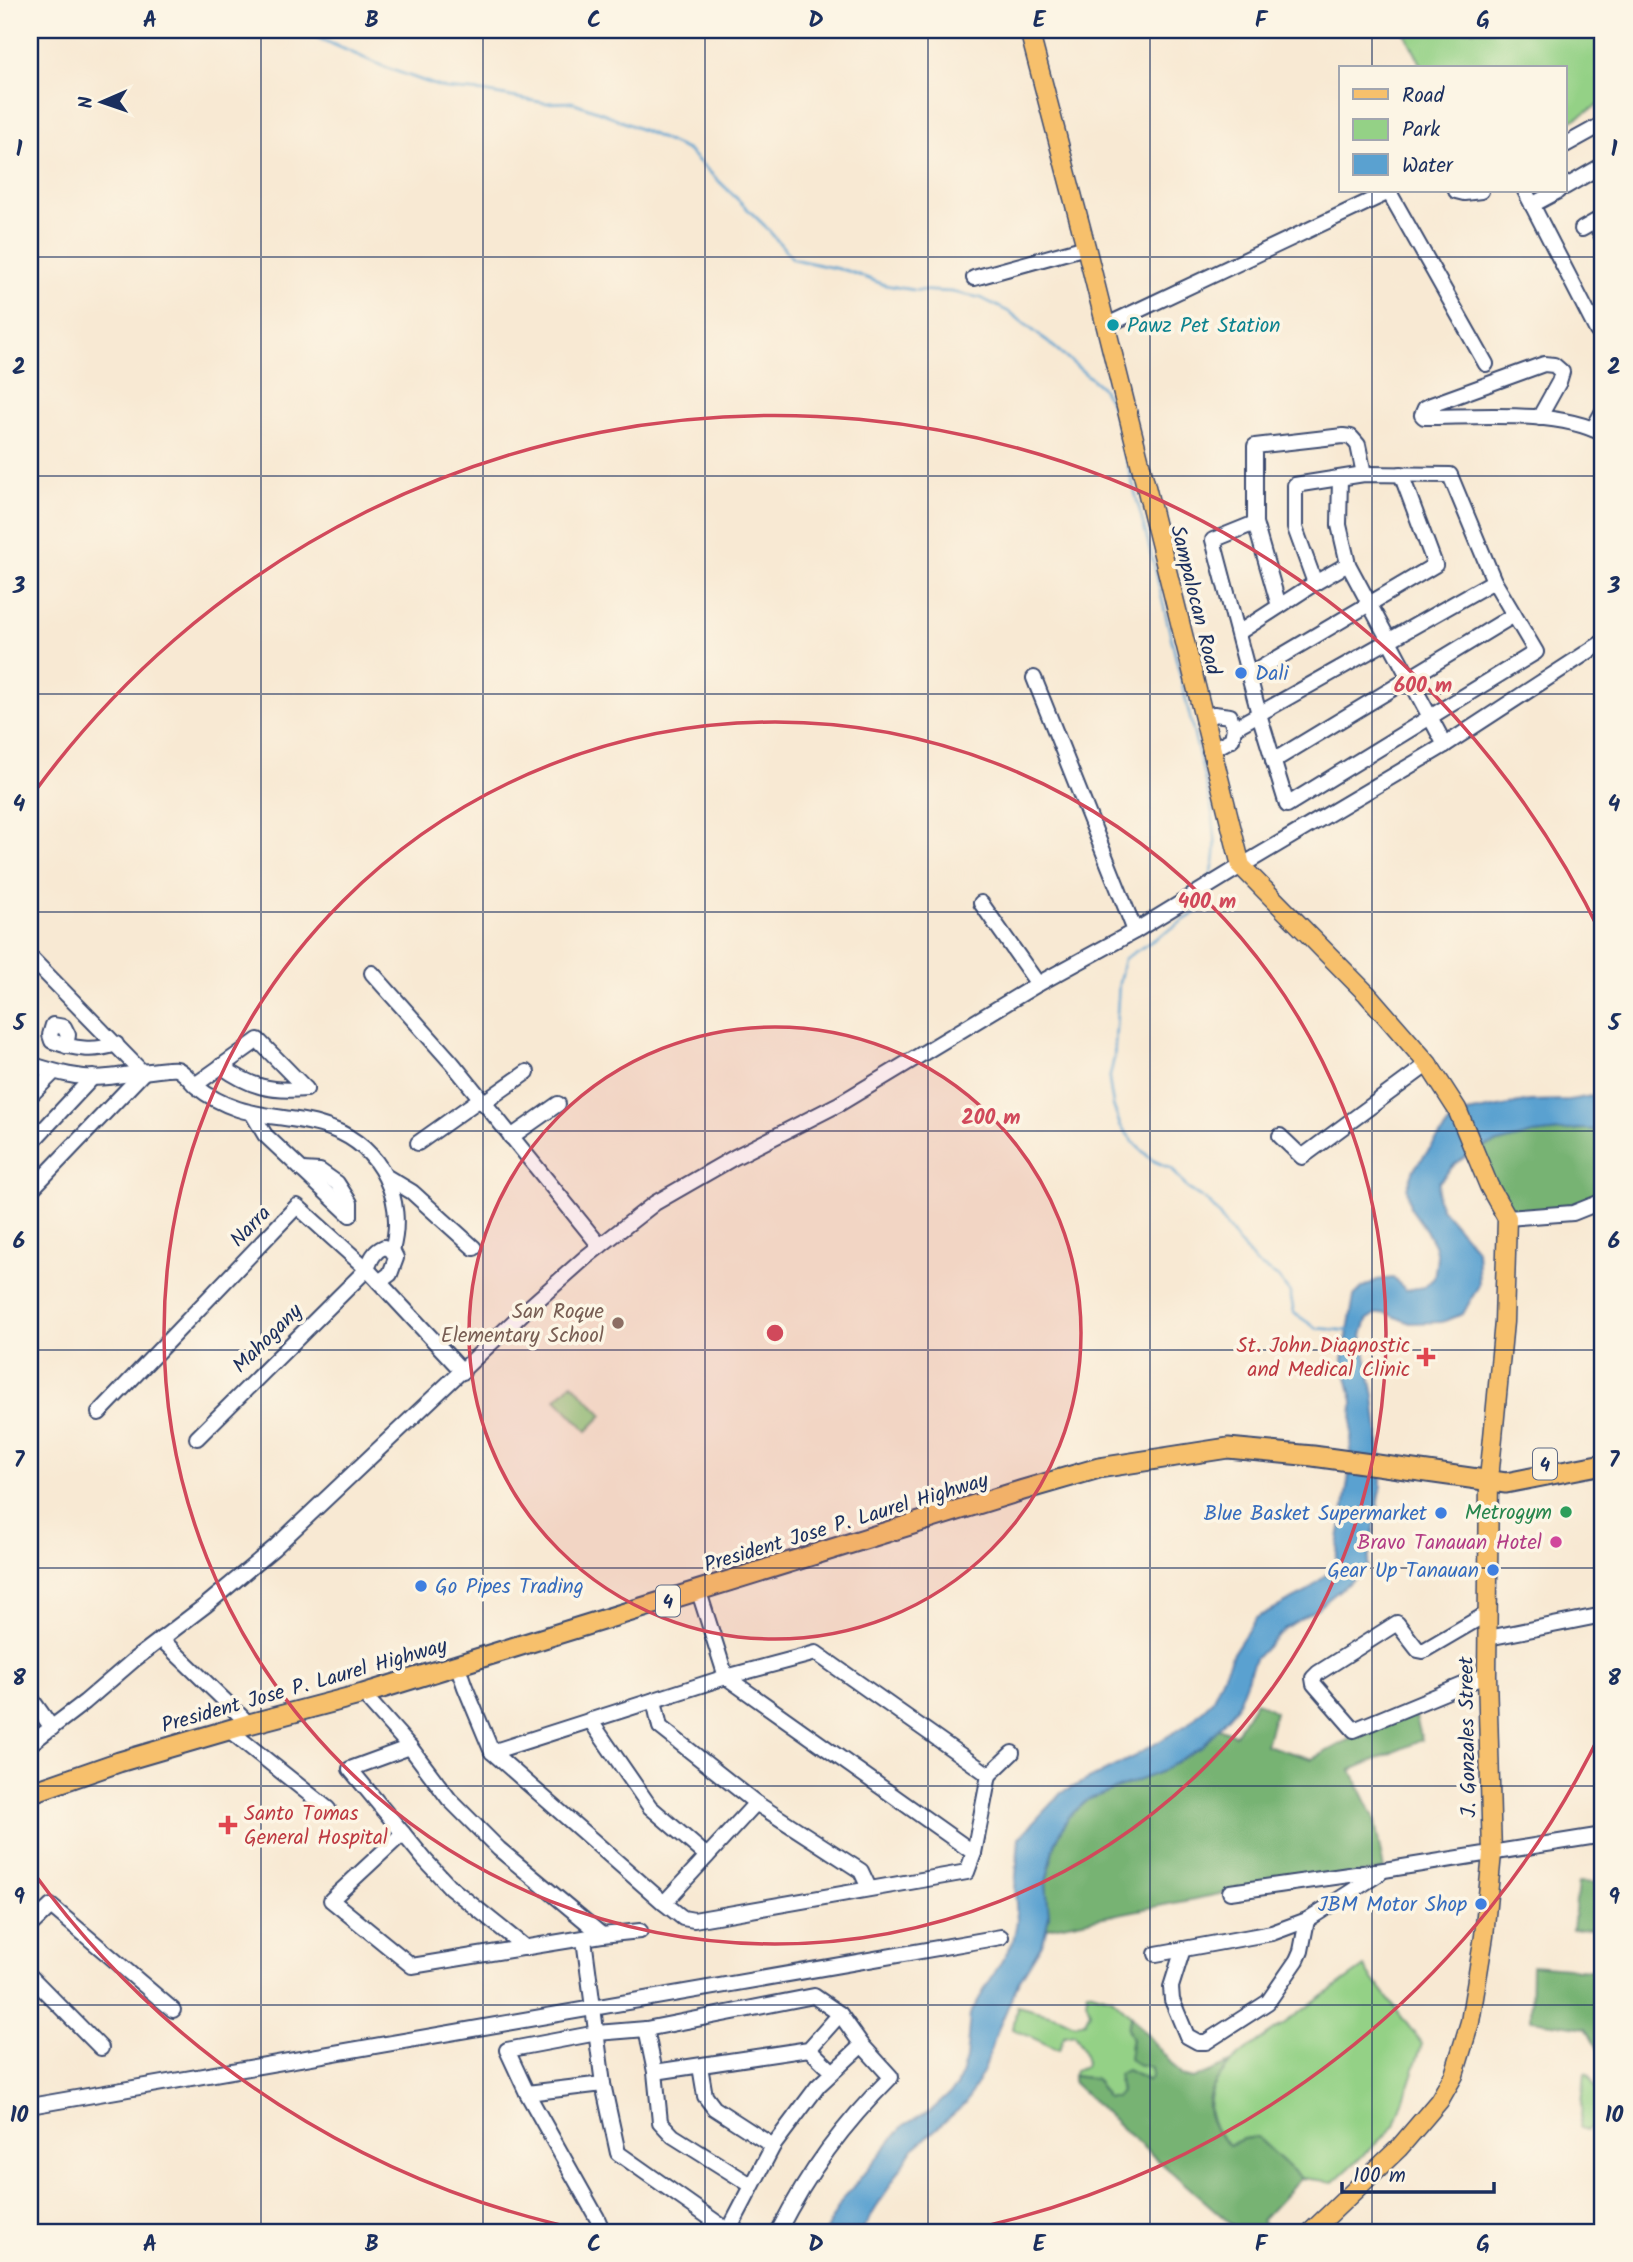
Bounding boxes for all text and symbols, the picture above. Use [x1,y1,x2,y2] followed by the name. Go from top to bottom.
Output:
[143,3,157,39] text: A
[365,3,379,39] text: B
[587,3,601,39] text: C
[808,3,824,39] text: D
[1033,3,1047,39] text: E
[1255,3,1269,39] text: F
[1476,3,1490,39] text: G
[66,66,136,136] north arrow
[1339,66,1566,192] legend
[1402,80,1445,113] text: Road
[72,96,102,109] text: N
[1402,114,1440,147] text: Park
[16,132,23,168] text: 1
[1611,132,1618,168] text: 1
[1402,150,1454,183] text: Water
[1127,310,1280,343] place label: Pawz Pet Station
[1105,317,1121,333] marker: Pawz Pet Station
[12,350,26,386] text: 2
[1607,350,1621,386] text: 2
[1160,522,1229,679] street label: Sampalocan Road
[12,569,26,605] text: 3
[1607,569,1621,605] text: 3
[1255,658,1290,691] place label: Dali
[1233,665,1249,681] marker: Dali
[1394,670,1452,703] text: 600 m
[13,787,26,823] text: 4
[1608,787,1621,823] text: 4
[1178,886,1236,919] text: 400 m
[12,1006,27,1042] text: 5
[1607,1006,1622,1042] text: 5
[961,1102,1021,1135] text: 200 m
[223,1198,280,1256] street label: Narra
[13,1224,25,1260] text: 6
[1608,1224,1620,1260] text: 6
[225,1296,311,1382] street label: Mahogany
[441,1296,605,1353] place label: San Roque Elementary School
[610,1315,626,1331] marker: San Roque Elementary School
[763,1321,787,1345] centre of rings
[1237,1330,1410,1387] place label: St. John Diagnostic and Medical Clinic
[1416,1347,1436,1367] marker: St. John Diagnostic and Medical Clinic
[14,1443,26,1479] text: 7
[1609,1443,1621,1479] text: 7
[1533,1448,1557,1480] road number: 4
[700,1464,993,1582] street label: President Jose P. Laurel Highway
[1465,1497,1552,1530] place label: Metrogym
[1204,1498,1428,1531] place label: Blue Basket Supermarket
[1558,1504,1574,1520] marker: Metrogym
[1433,1505,1449,1521] marker: Blue Basket Supermarket
[1357,1527,1542,1560] place label: Bravo Tanauan Hotel
[1548,1534,1564,1550] marker: Bravo Tanauan Hotel
[1327,1555,1479,1588] place label: Gear Up Tanauan
[1485,1562,1501,1578] marker: Gear Up Tanauan
[435,1571,584,1604] place label: Go Pipes Trading
[413,1578,429,1594] marker: Go Pipes Trading
[656,1586,680,1616] road number: 4
[158,1630,451,1743] street label: President Jose P. Laurel Highway
[1451,1655,1486,1818] street label: J. Gonzales Street
[12,1661,26,1697] text: 8
[1607,1661,1621,1697] text: 8
[244,1798,388,1855] place label: Santo Tomas General Hospital
[218,1815,238,1835] marker: Santo Tomas General Hospital
[13,1880,25,1916] text: 9
[1608,1880,1620,1916] text: 9
[1318,1889,1467,1922] place label: JBM Motor Shop
[1473,1896,1489,1912] marker: JBM Motor Shop
[10,2098,29,2134] text: 10
[1605,2098,1624,2134] text: 10
[1342,2150,1495,2194] scale bar
[1353,2160,1406,2193] text: 100 m
[143,2227,157,2262] text: A
[365,2227,379,2262] text: B
[587,2227,601,2262] text: C
[808,2227,824,2262] text: D
[1033,2227,1047,2262] text: E
[1255,2227,1269,2262] text: F
[1476,2227,1490,2262] text: G

